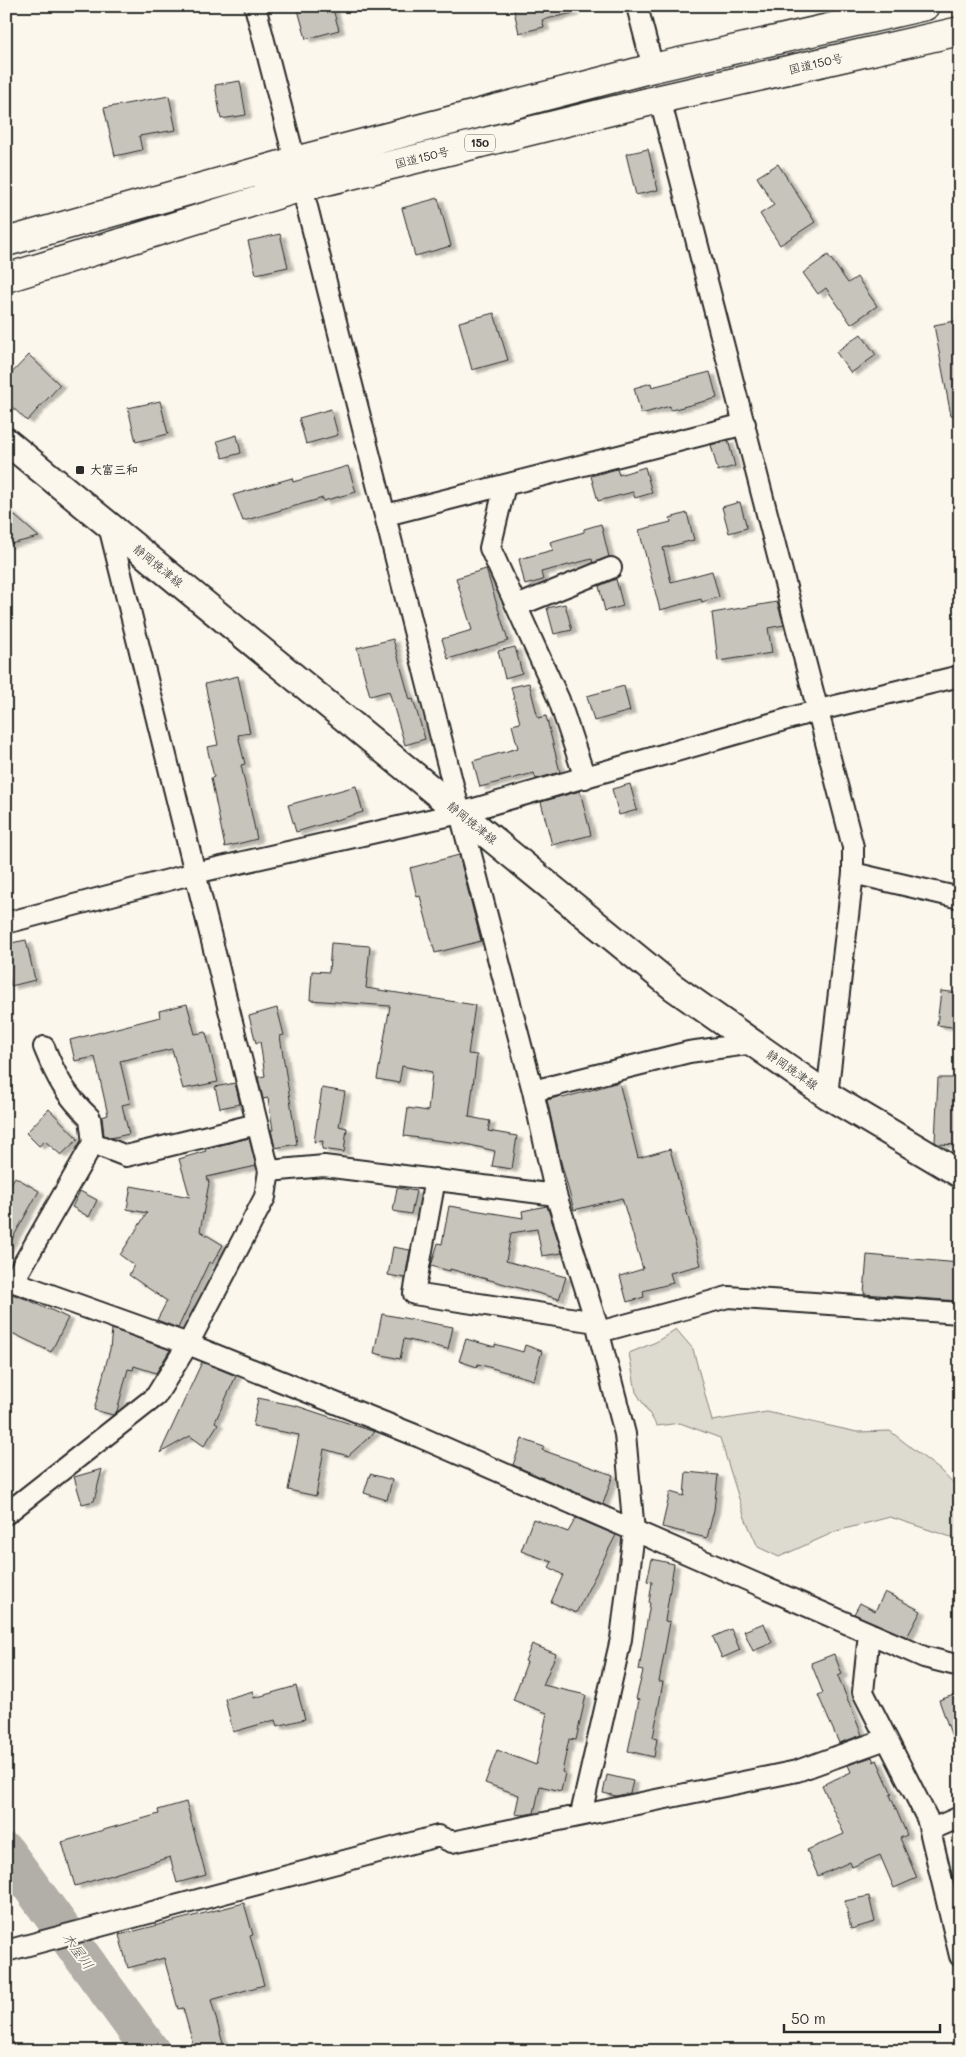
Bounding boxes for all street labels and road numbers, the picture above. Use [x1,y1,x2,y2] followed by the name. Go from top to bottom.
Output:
[787,49,845,77] street label: 国道150号
[465,134,495,152] road number: 150
[393,143,451,172] street label: 国道150号
[130,540,187,590] street label: 静岡焼津線
[444,797,501,847] street label: 静岡焼津線
[763,1045,822,1093] street label: 静岡焼津線

